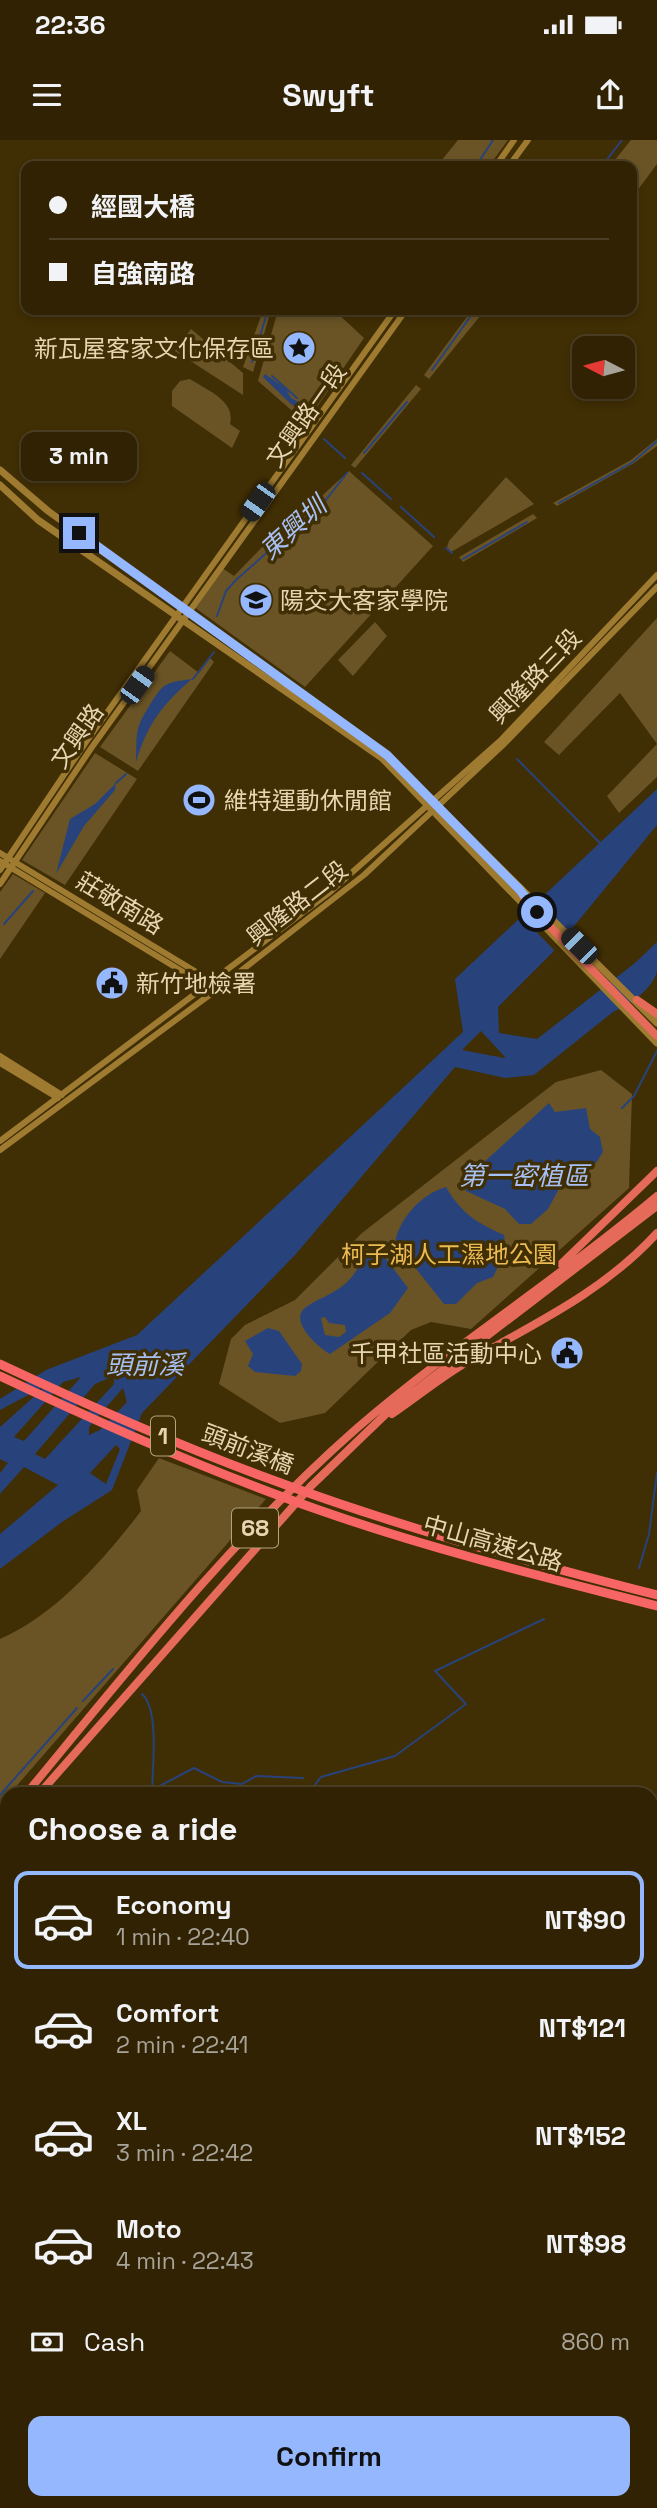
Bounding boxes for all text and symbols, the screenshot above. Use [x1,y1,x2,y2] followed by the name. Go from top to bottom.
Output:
[35,8,106,42] text: 22:36
[282,75,375,115] text: Swyft
[28,76,66,114] icon: menu
[591,76,629,114] icon: share
[91,190,195,224] text: 經國大橋
[91,257,195,291] text: 自強南路
[280,329,318,367] place icon: 新瓦屋客家文化保存區
[34,333,274,364] place label: 新瓦屋客家文化保存區
[572,336,635,399] north arrow
[572,336,635,399] map controls
[259,357,353,473] street label: 文興路一段
[21,432,137,480] callout: 3 min
[49,441,109,471] text: 3 min
[238,479,279,525] car
[253,487,336,567] water label: 東興圳
[63,517,95,549] route end
[237,581,275,619] school or university icon: 陽交大客家學院
[280,585,448,616] place label: 陽交大客家學院
[482,622,588,730] street label: 興隆路三段
[117,662,158,708] car
[44,698,110,774] street label: 文興路
[180,781,218,819] sports icon: 維特運動休閒館
[224,785,392,816] place label: 維特運動休閒館
[240,854,354,952] street label: 興隆路二段
[71,865,169,941] street label: 莊敬南路
[521,896,553,928] route start
[557,924,602,968] car
[93,964,131,1002] public building icon: 新竹地檢署
[136,968,256,999] place label: 新竹地檢署
[459,1159,592,1193] water label: 第一密植區
[341,1239,557,1270] park label: 柯子湖人工濕地公園
[548,1334,586,1372] public building icon: 千甲社區活動中心
[350,1338,542,1369] place label: 千甲社區活動中心
[106,1348,188,1382] water label: 頭前溪
[151,1416,175,1456] road number: 1
[198,1417,298,1481] street label: 頭前溪橋
[232,1508,278,1548] road number: 68
[420,1508,566,1578] street label: 中山高速公路
[28,1809,238,1849] text: Choose a ride
[116,1888,232,1922] text: Economy
[32,1889,95,1952] icon: car
[545,1903,626,1937] text: NT$90
[116,1922,250,1952] text: 1 min · 22:40
[116,1996,219,2030] text: Comfort
[32,1997,95,2060] icon: car
[539,2011,626,2045] text: NT$121
[116,2030,248,2060] text: 2 min · 22:41
[116,2104,147,2138] text: XL
[32,2105,95,2168] icon: car
[535,2119,626,2153] text: NT$152
[116,2138,253,2168] text: 3 min · 22:42
[116,2212,182,2246] text: Moto
[32,2213,95,2276] icon: car
[546,2227,626,2261] text: NT$98
[116,2246,254,2276] text: 4 min · 22:43
[28,2323,66,2361] icon: cash
[84,2325,145,2359] text: Cash
[561,2327,630,2357] text: 860 m
[28,2416,630,2496] button: Confirm

